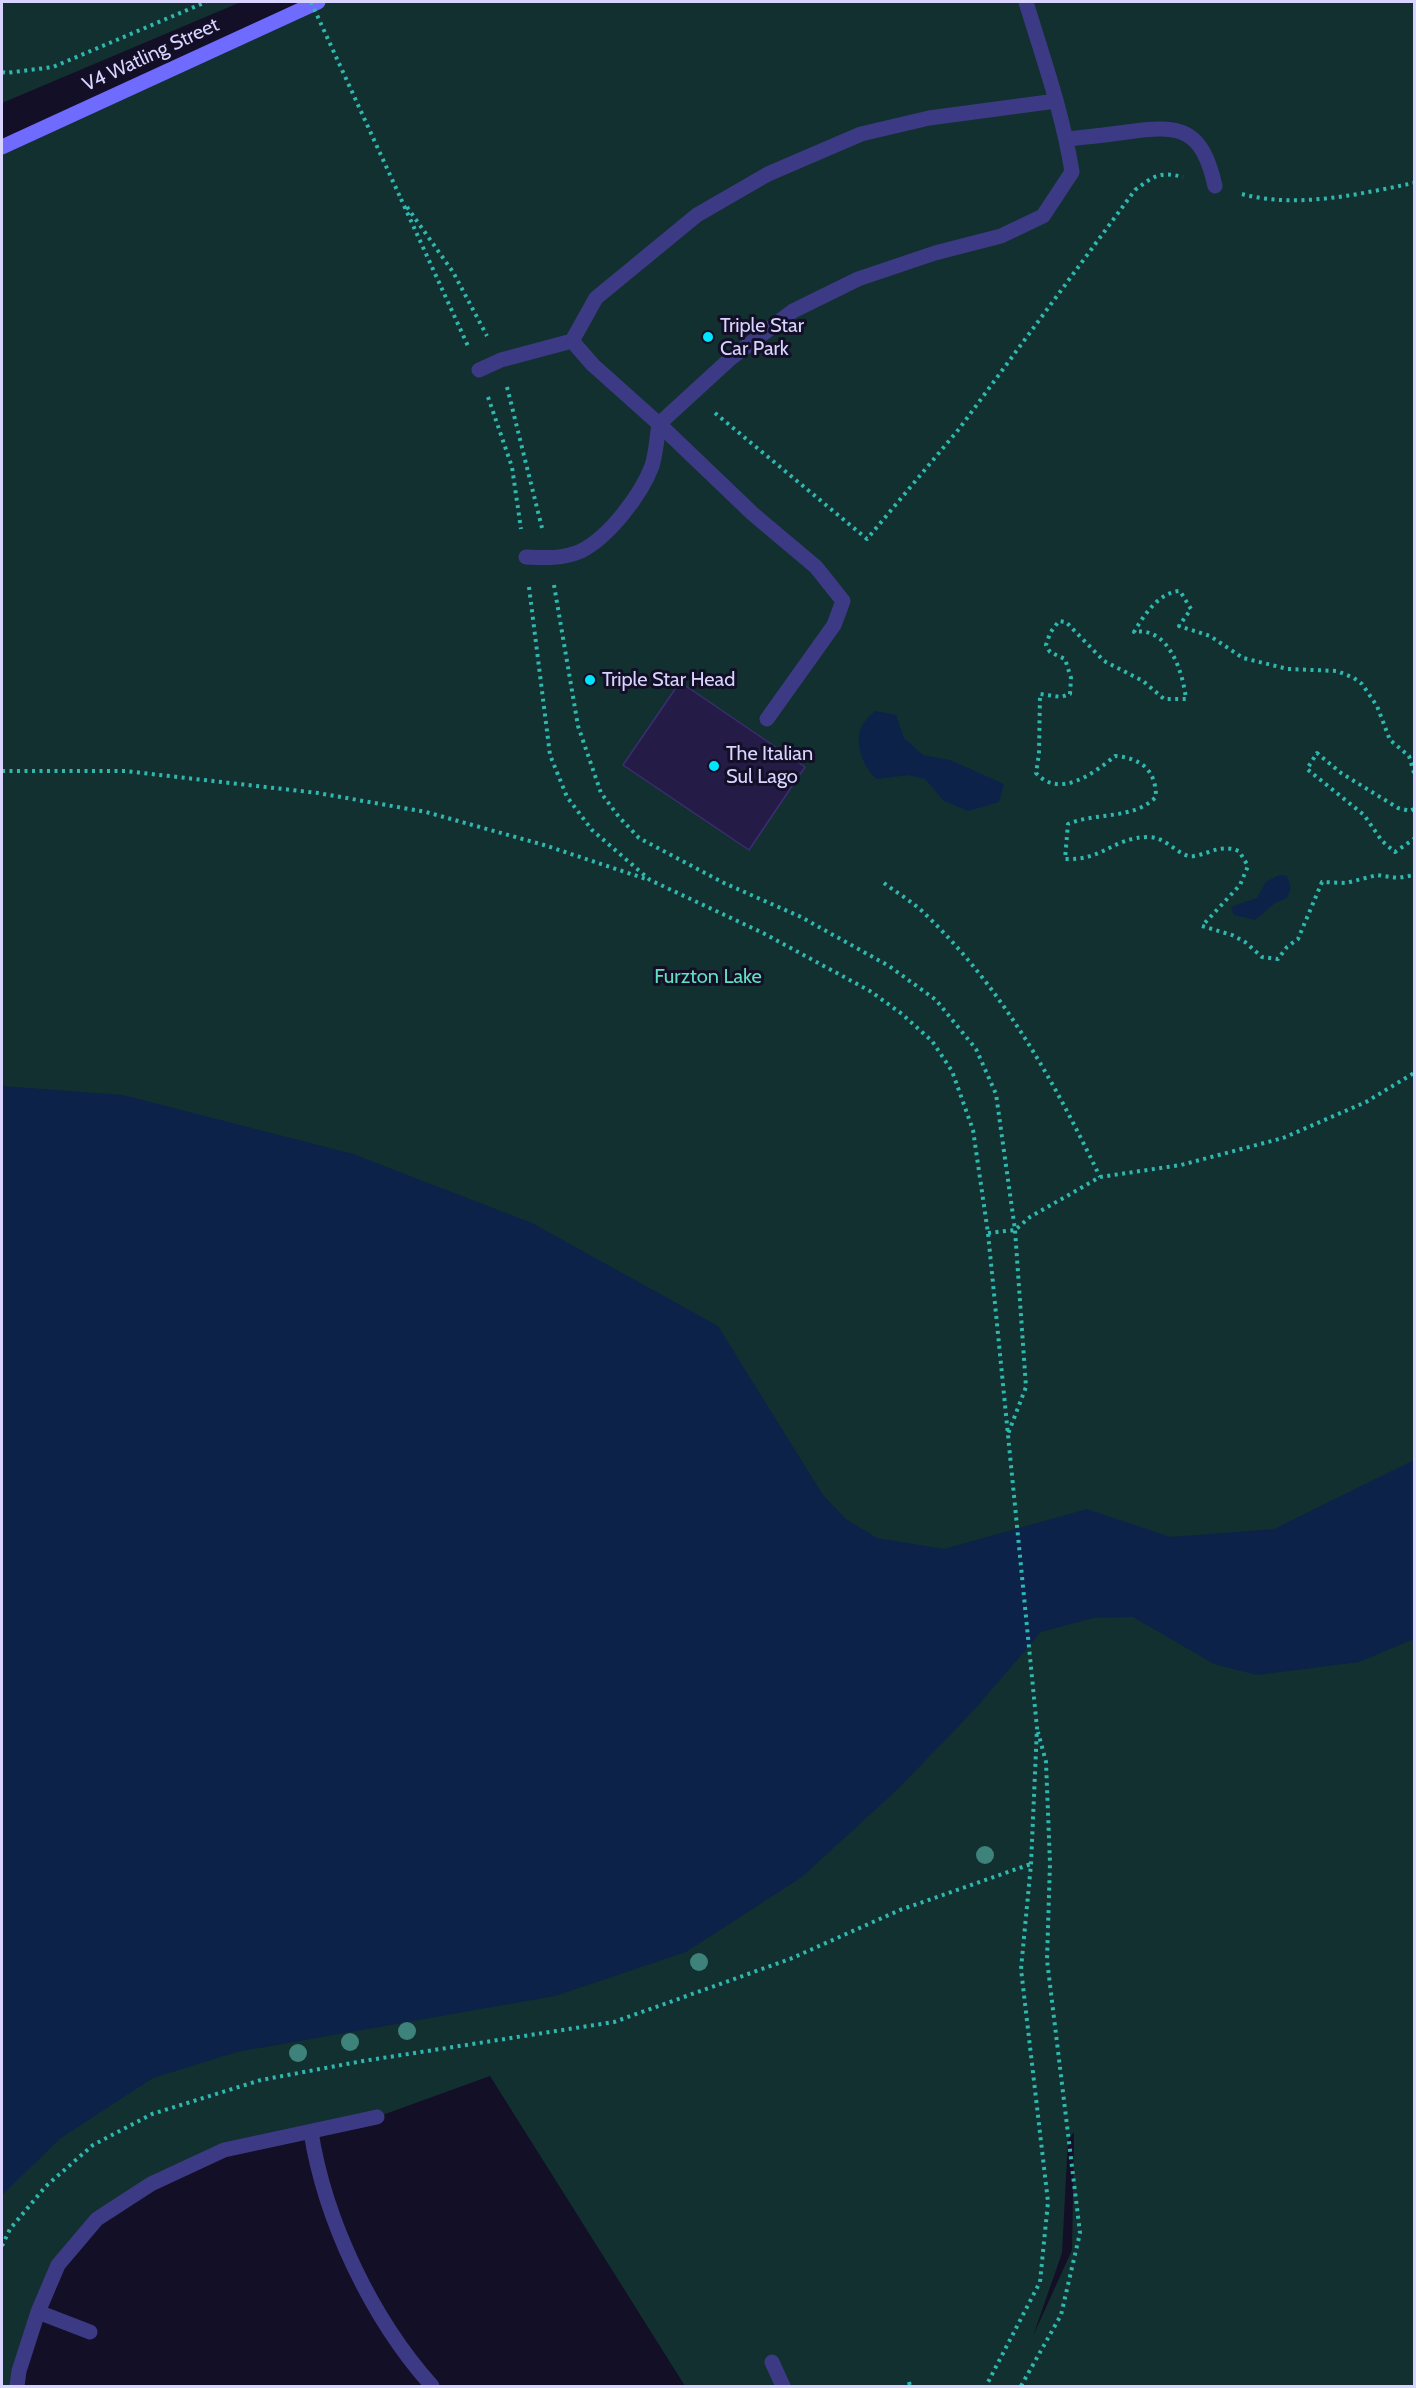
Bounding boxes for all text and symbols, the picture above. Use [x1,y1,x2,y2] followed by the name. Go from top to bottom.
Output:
[79,13,223,97] street label: V4 Watling Street
[720,314,804,361] place label: Triple Star Car Park
[701,330,715,344] marker: Triple Star Car Park
[602,668,735,692] place label: Triple Star Head
[583,673,597,687] marker: Triple Star Head
[726,742,813,789] place label: The Italian Sul Lago
[707,759,721,773] marker: The Italian Sul Lago
[654,965,762,989] park label: Furzton Lake

